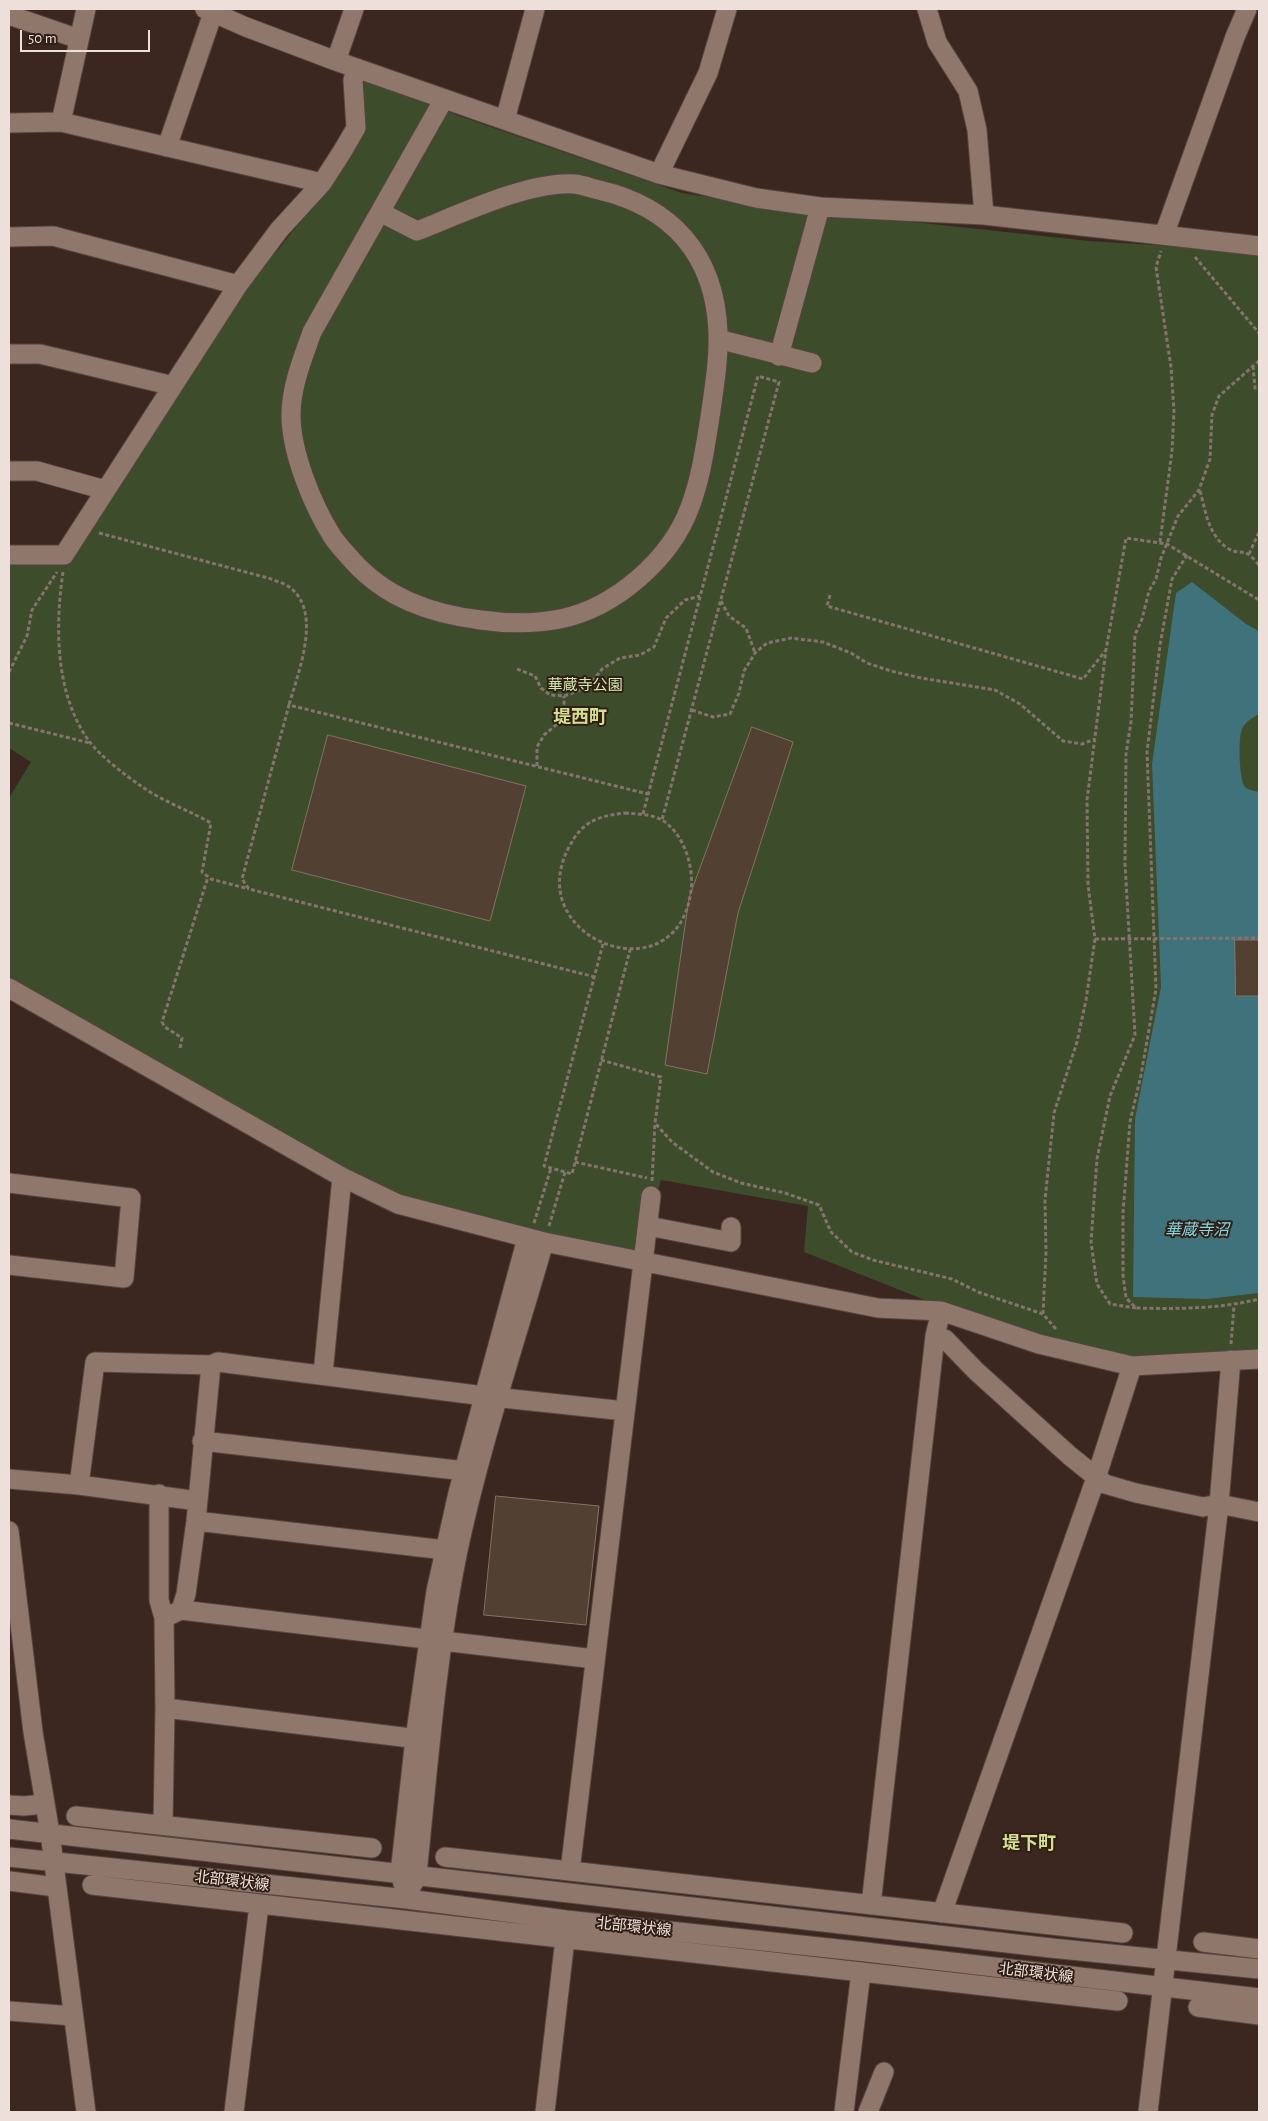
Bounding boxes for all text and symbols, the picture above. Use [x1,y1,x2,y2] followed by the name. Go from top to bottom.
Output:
[22,20,152,52] scale bar
[28,31,57,46] text: 50 m
[548,676,622,694] park label: 華蔵寺公園
[553,707,607,729] district label: 堤西町
[1165,1220,1229,1240] water label: 華蔵寺沼
[1002,1833,1056,1855] district label: 堤下町
[194,1867,270,1895] street label: 北部環状線
[596,1914,672,1940] street label: 北部環状線
[998,1959,1074,1987] street label: 北部環状線

